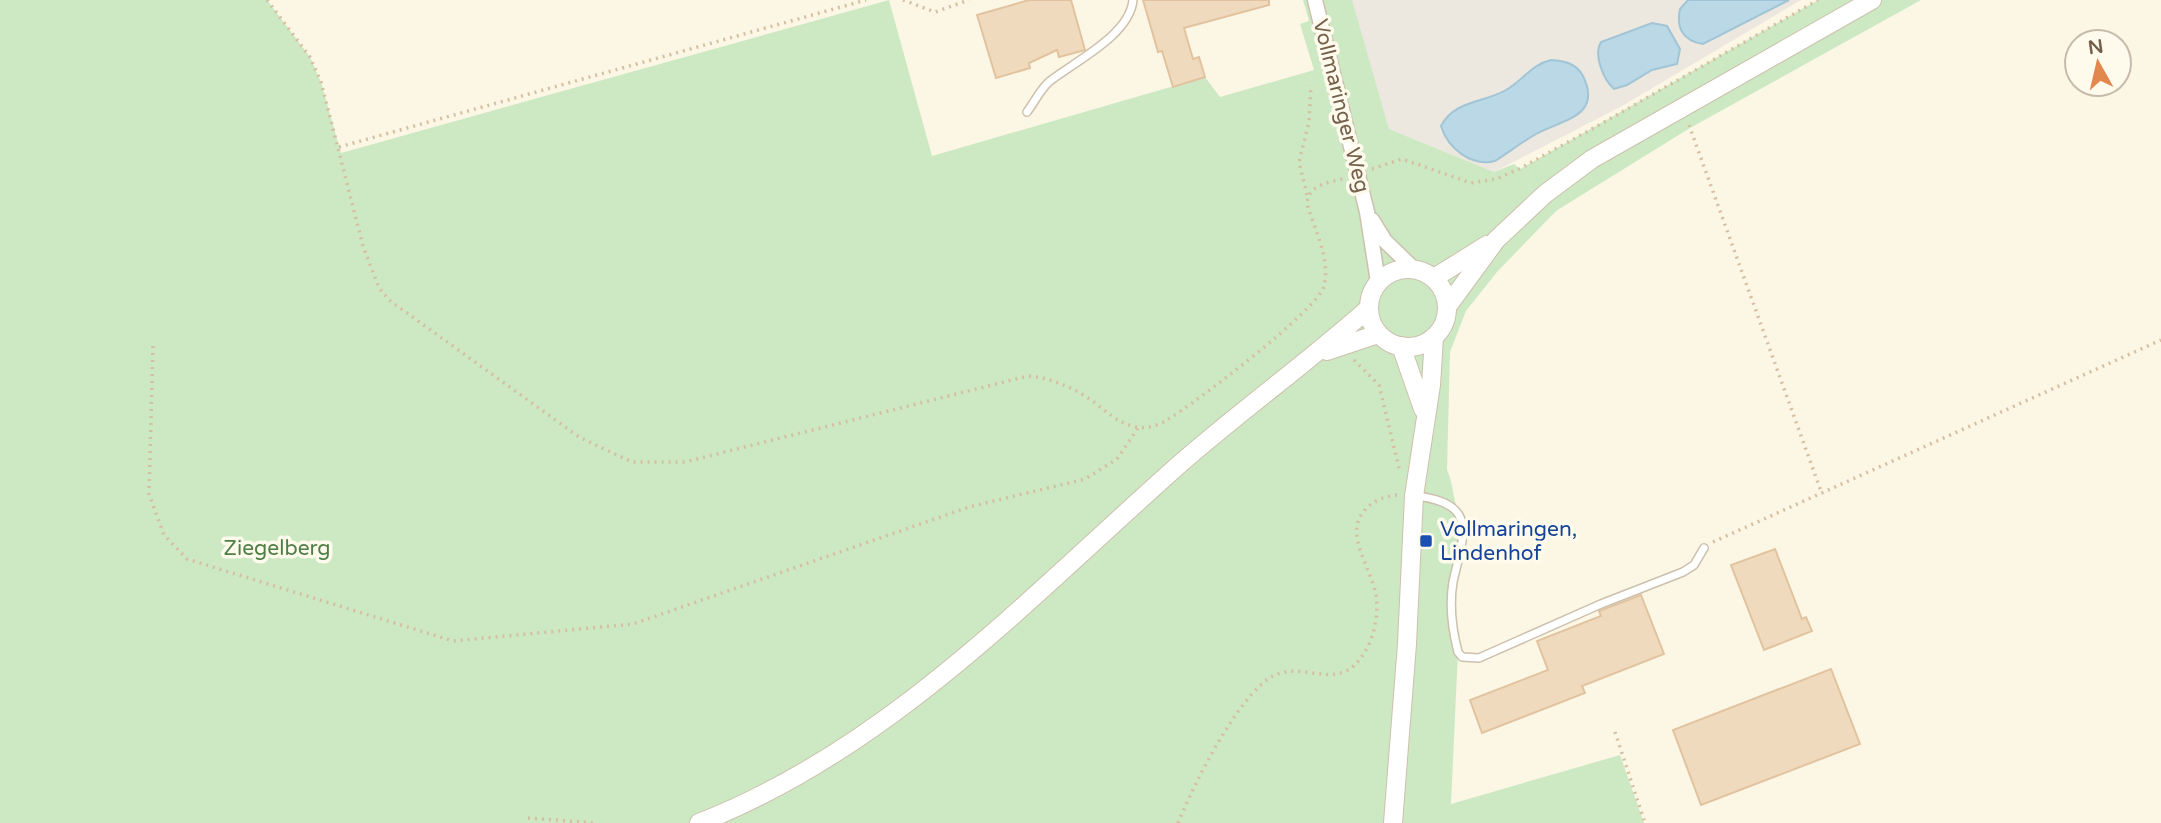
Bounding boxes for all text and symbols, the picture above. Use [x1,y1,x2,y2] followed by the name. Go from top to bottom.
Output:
[1307,17,1375,195] street label: Vollmaringer Weg
[2063,28,2133,98] north arrow
[2087,35,2105,59] text: N
[1440,517,1577,566] place label: Vollmaringen, Lindenhof
[1418,533,1434,549] marker: Vollmaringen, Lindenhof
[224,536,331,561] park label: Ziegelberg

